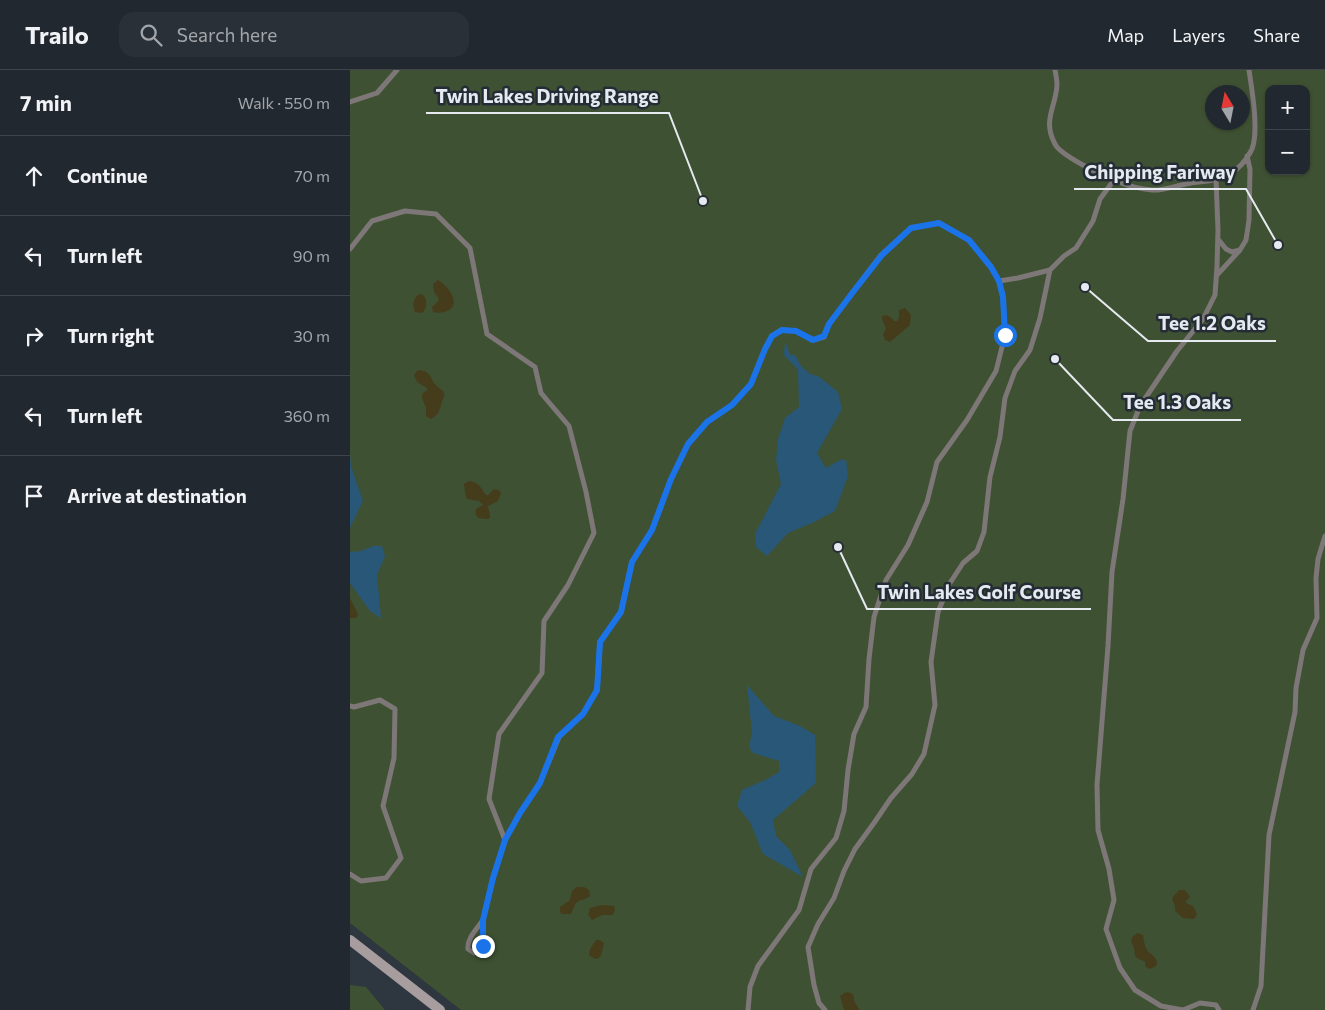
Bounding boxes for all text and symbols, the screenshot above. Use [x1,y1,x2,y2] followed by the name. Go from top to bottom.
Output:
[119,12,469,57] search box
[25,20,89,49] text: Trailo
[137,21,165,49] icon: search
[177,23,277,46] text: Search here
[1107,24,1144,46] text: Map
[1172,24,1225,46] text: Layers
[1253,24,1300,46] text: Share
[426,79,669,113] callout: Twin Lakes Driving Range
[436,84,658,107] text: Twin Lakes Driving Range
[1205,85,1250,130] north arrow
[1265,85,1310,175] map controls
[1265,85,1310,130] button: +
[20,90,72,115] text: 7 min
[238,93,330,112] text: Walk · 550 m
[1265,130,1310,175] button: −
[1074,155,1246,189] callout: Chipping Fariway
[1084,160,1236,183] text: Chipping Fariway
[20,162,48,190] icon: ahead
[67,164,147,187] text: Continue
[294,166,330,185] text: 70 m
[20,242,48,270] icon: left
[67,244,142,267] text: Turn left
[293,246,330,265] text: 90 m
[1148,307,1276,341] callout: Tee 1.2 Oaks
[1158,311,1266,334] text: Tee 1.2 Oaks
[20,322,48,350] icon: right
[67,324,154,347] text: Turn right
[994,324,1017,347] route start
[293,326,330,345] text: 30 m
[1113,386,1241,420] callout: Tee 1.3 Oaks
[1123,390,1231,413] text: Tee 1.3 Oaks
[20,402,48,430] icon: left
[67,404,142,427] text: Turn left
[284,406,330,425] text: 360 m
[20,482,48,510] icon: arrive
[67,484,247,507] text: Arrive at destination
[867,575,1091,609] callout: Twin Lakes Golf Course
[877,580,1081,603] text: Twin Lakes Golf Course
[472,935,495,958] route end

